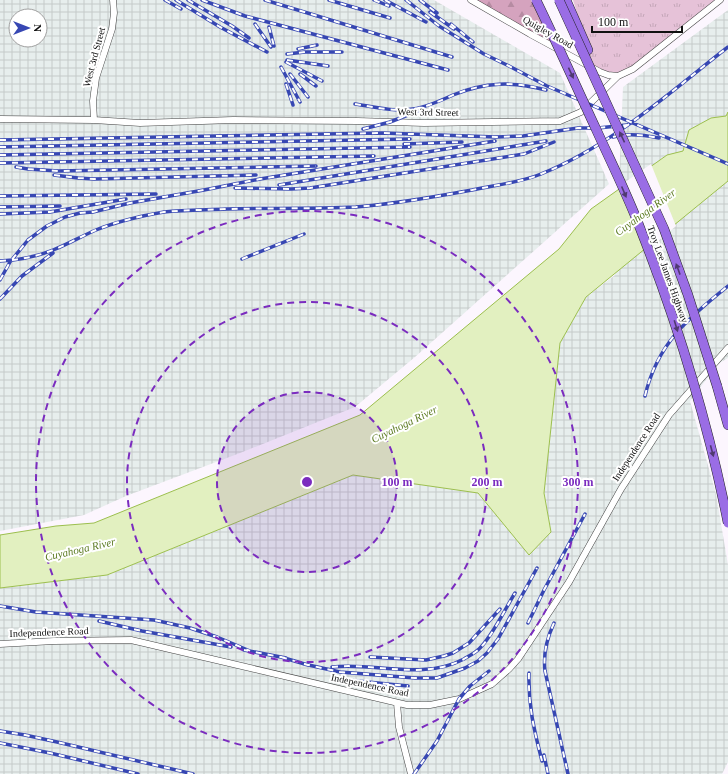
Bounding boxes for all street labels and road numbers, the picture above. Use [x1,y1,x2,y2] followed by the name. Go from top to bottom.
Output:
[521,14,575,50] street label: Quigley Road
[81,26,107,88] street label: West 3rd Street
[397,106,459,118] street label: West 3rd Street
[645,224,691,324] street label: Troy Lee James Highway
[610,411,662,483] street label: Independence Road
[9,625,89,639] street label: Independence Road
[330,671,410,699] street label: Independence Road

